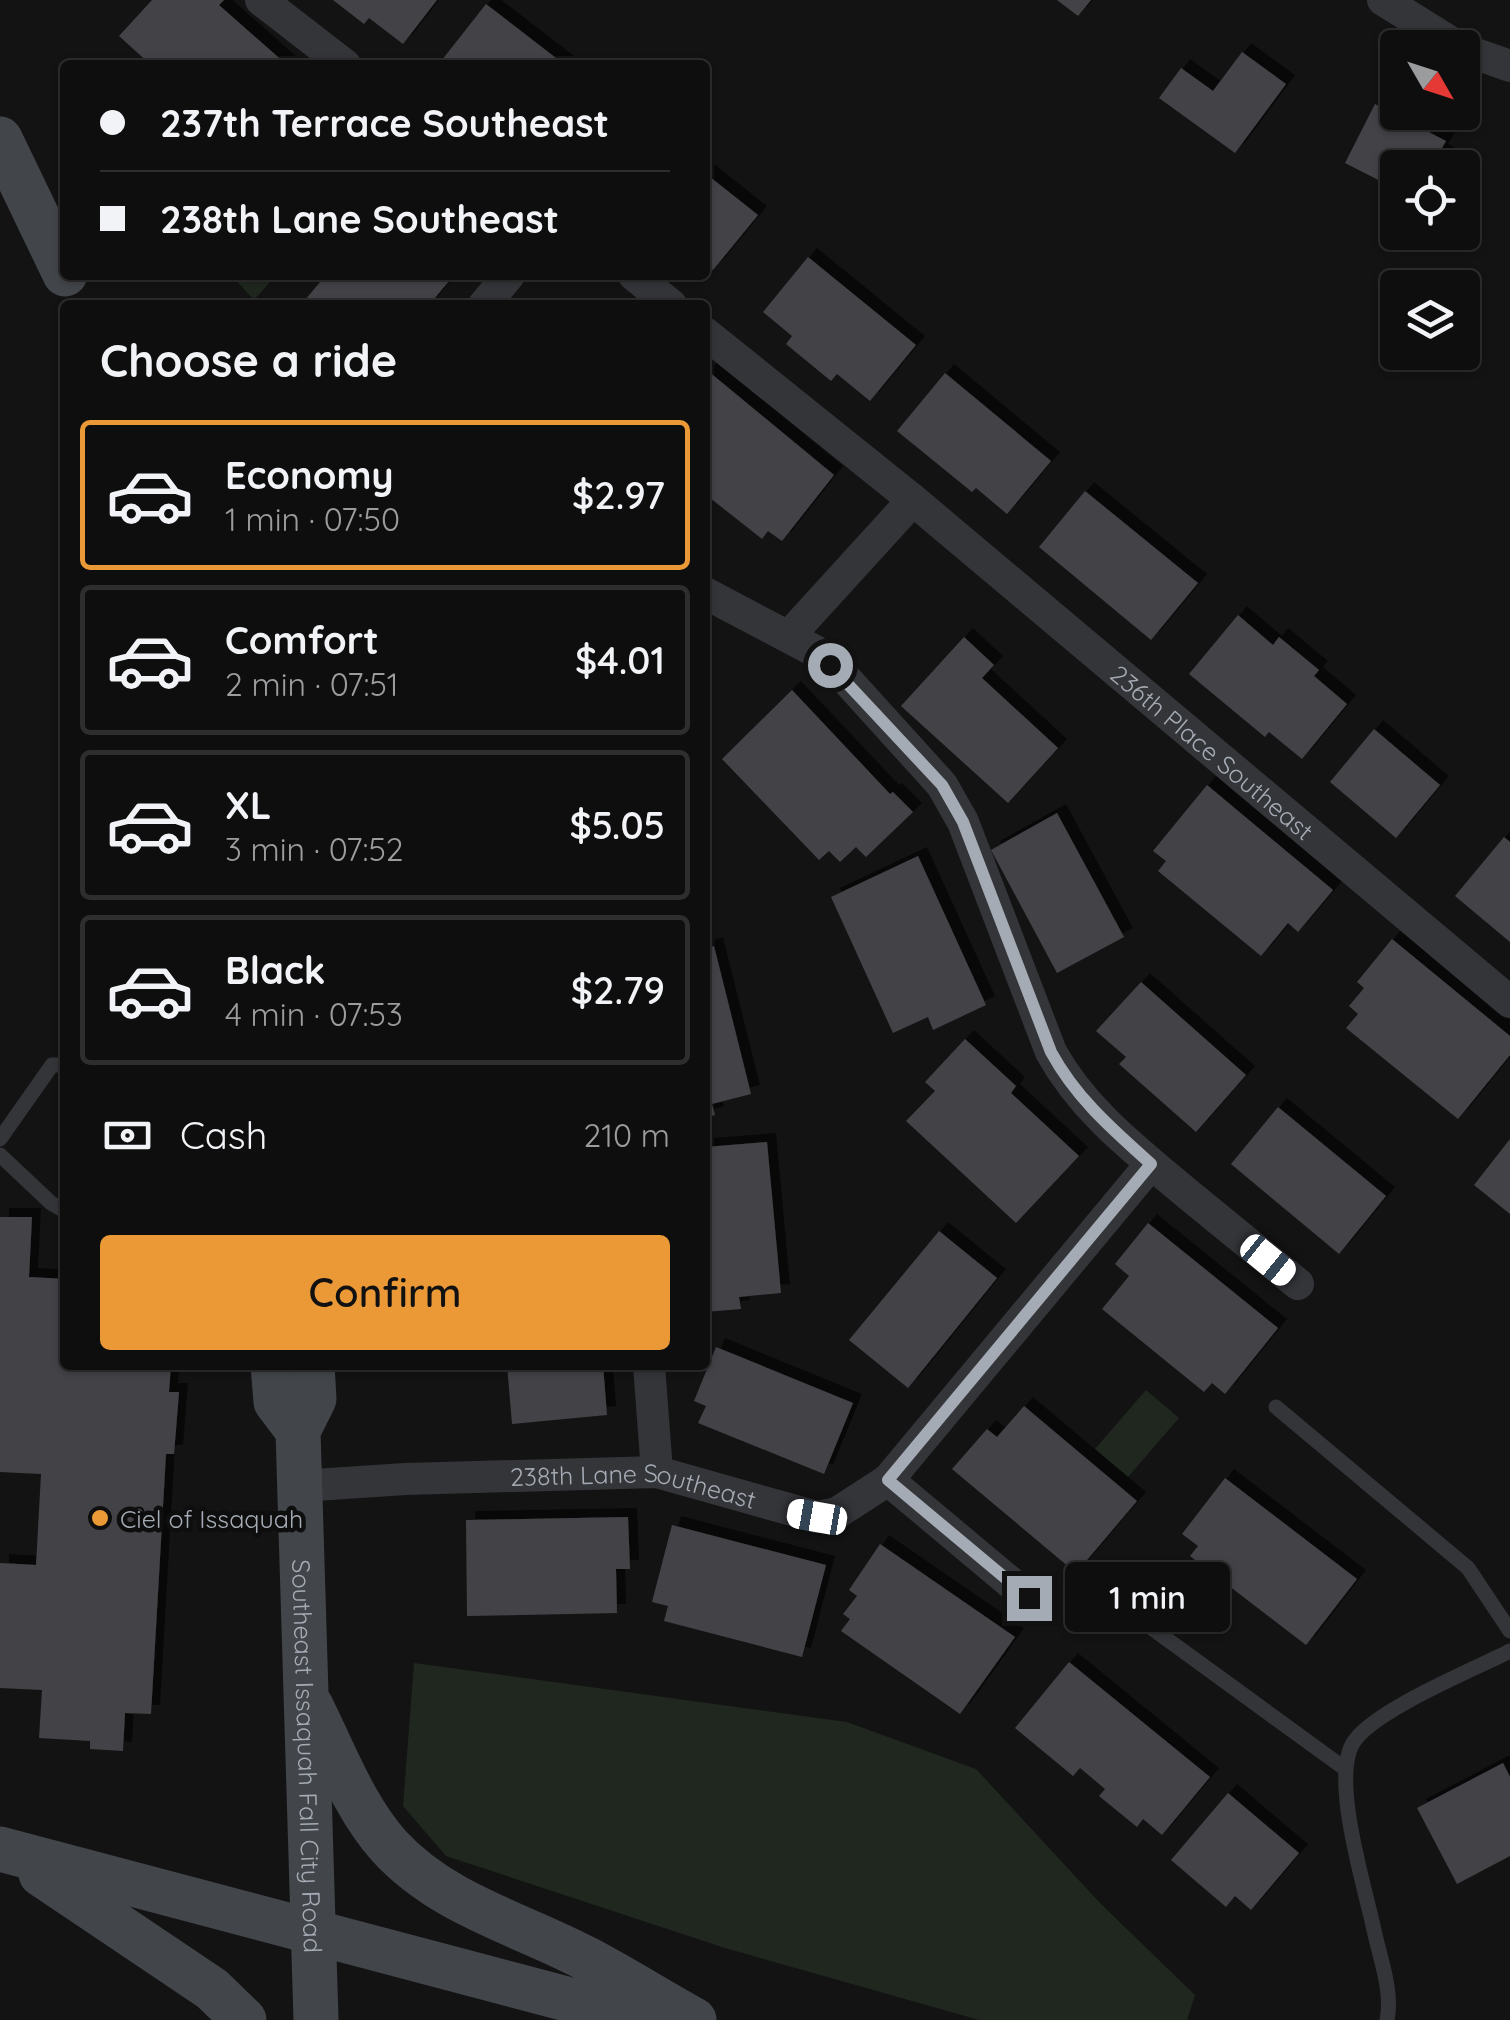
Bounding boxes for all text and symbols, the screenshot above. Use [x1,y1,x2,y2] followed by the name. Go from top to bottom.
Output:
[1380,30,1480,130] north arrow
[1380,30,1480,370] map controls
[160,99,609,147] text: 237th Terrace Southeast
[1380,150,1480,250] button: locate
[160,195,559,243] text: 238th Lane Southeast
[1380,270,1480,370] button: layers
[100,332,397,388] text: Choose a ride
[105,450,195,540] icon: car
[225,451,394,499] text: Economy
[572,471,665,519] text: $2.97
[225,499,400,539] text: 1 min · 07:50
[105,615,195,705] icon: car
[225,616,379,664] text: Comfort
[575,636,665,684] text: $4.01
[808,643,853,688] route start
[1105,658,1320,846] street label: 236th Place Southeast
[225,664,399,704] text: 2 min · 07:51
[105,780,195,870] icon: car
[225,781,271,829] text: XL
[569,801,665,849] text: $5.05
[225,829,404,869] text: 3 min · 07:52
[105,945,195,1035] icon: car
[225,946,325,994] text: Black
[571,966,665,1014] text: $2.79
[225,994,403,1034] text: 4 min · 07:53
[100,1108,155,1163] icon: cash
[180,1111,267,1159] text: Cash
[583,1115,670,1155] text: 210 m
[1235,1229,1301,1291] car
[100,1235,670,1350] button: Confirm
[509,1456,760,1515] street label: 238th Lane Southeast
[785,1497,849,1537] car
[120,1503,303,1534] place label: Ciel of Issaquah
[89,1507,111,1529] marker: Ciel of Issaquah
[286,1559,329,1953] street label: Southeast Issaquah Fall City Road
[1064,1563,1229,1633] callout: 1 min
[1007,1576,1052,1621] route end
[1109,1577,1186,1617] text: 1 min

